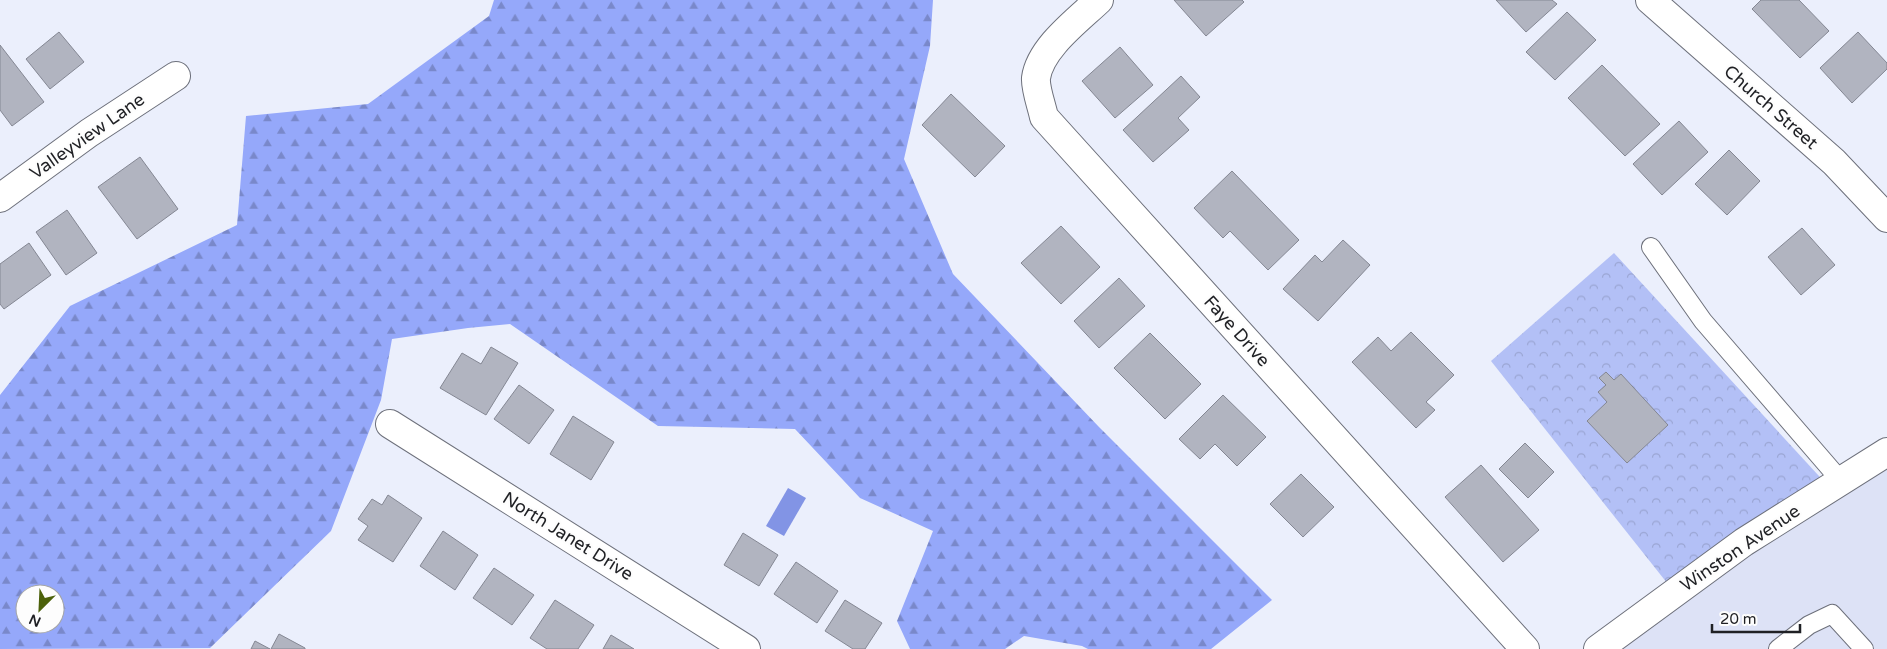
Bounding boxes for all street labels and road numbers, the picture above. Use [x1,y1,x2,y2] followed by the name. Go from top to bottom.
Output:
[1719,60,1823,154] street label: Church Street
[25,88,149,184] street label: Valleyview Lane
[1199,291,1275,371] street label: Faye Drive
[499,487,637,585] street label: North Janet Drive
[1676,500,1804,596] street label: Winston Avenue

